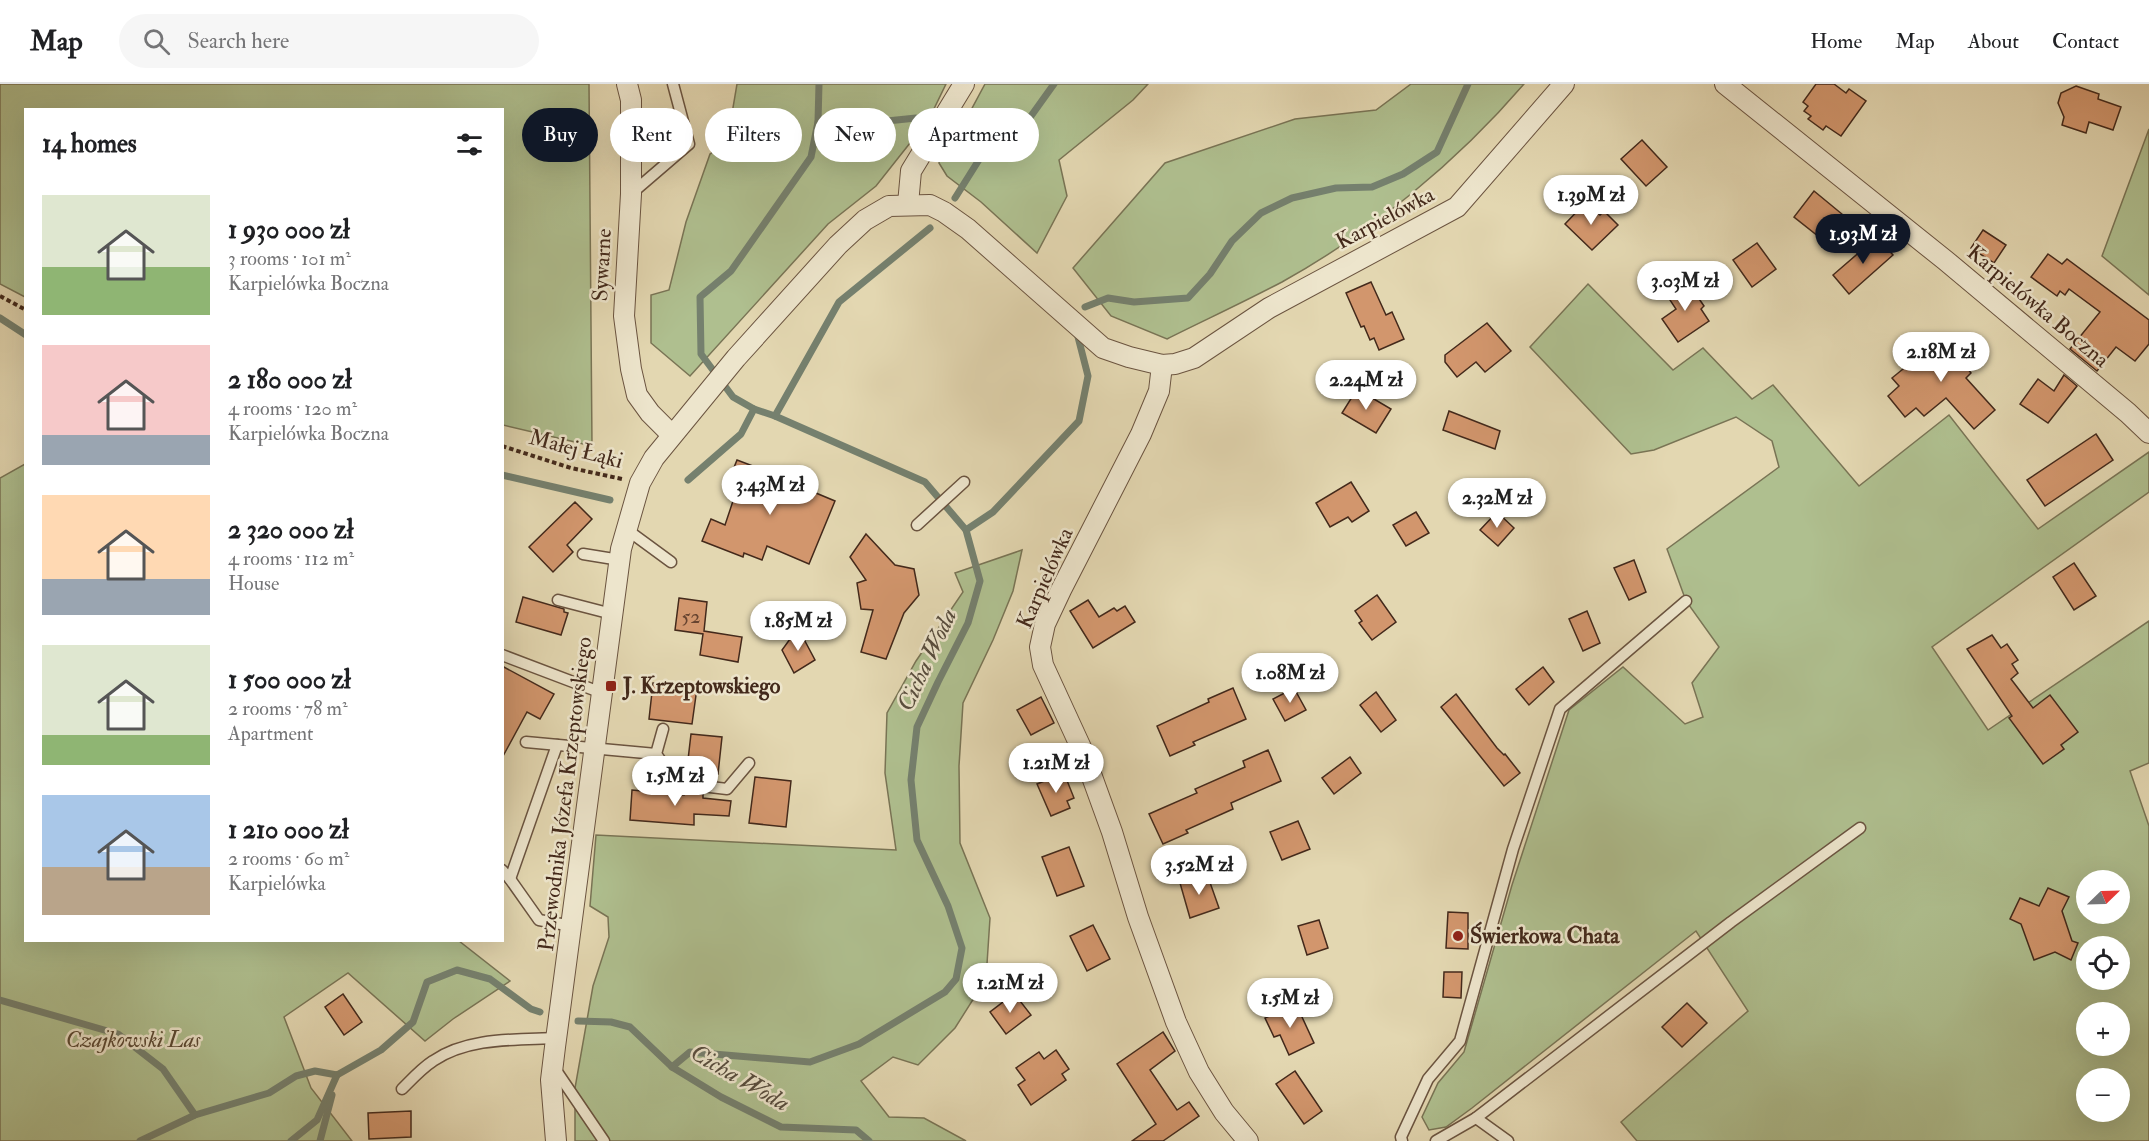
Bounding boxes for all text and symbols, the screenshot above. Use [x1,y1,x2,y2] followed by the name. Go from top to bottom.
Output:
[119,14,539,68] search box
[30,24,83,59] text: Map
[140,25,173,58] icon: search
[188,27,289,55] text: Search here
[1810,28,1862,55] text: Home
[1895,28,1935,55] text: Map
[1968,28,2019,55] text: About
[2052,28,2119,55] text: Contact
[522,108,598,162] chip: Buy
[610,108,693,162] chip: Rent
[705,108,802,162] chip: Filters
[814,108,896,162] chip: New
[908,108,1039,162] chip: Apartment
[42,128,137,160] text: 14 homes
[453,128,486,161] icon: filters
[1529,175,1653,226] pin: 1.39M zł
[1331,180,1440,256] street label: Karpielówka
[1557,182,1625,207] text: 1.39M zł
[228,214,350,246] text: 1 930 000 zł
[1801,214,1925,265] pin: 1.93M zł
[90,219,162,291] icon: home
[1829,221,1897,246] text: 1.93M zł
[586,228,618,302] street label: Sywarne
[1961,238,2116,375] street label: Karpielówka Boczna
[228,246,351,271] text: 3 rooms · 101 m²
[1623,261,1747,312] pin: 3.03M zł
[1651,268,1719,293] text: 3.03M zł
[228,271,389,296] text: Karpielówka Boczna
[1879,332,2003,383] pin: 2.18M zł
[1907,339,1975,364] text: 2.18M zł
[1304,360,1428,411] pin: 2.24M zł
[228,364,352,396] text: 2 180 000 zł
[1329,367,1403,392] text: 2.24M zł
[90,369,162,441] icon: home
[228,396,357,421] text: 4 rooms · 120 m²
[228,421,389,446] text: Karpielówka Boczna
[526,423,626,475] street label: Małej Łąki
[708,465,832,516] pin: 3.43M zł
[736,472,804,497] text: 3.43M zł
[1435,478,1559,529] pin: 2.32M zł
[1462,485,1532,510] text: 2.32M zł
[228,514,353,546] text: 2 320 000 zł
[90,519,162,591] icon: home
[1010,522,1081,633] street label: Karpielówka
[228,546,354,571] text: 4 rooms · 112 m²
[228,571,279,596] text: House
[736,601,860,652] pin: 1.85M zł
[682,604,700,629] house number: 52
[890,604,964,716] water label: Cicha Woda
[764,608,832,633] text: 1.85M zł
[532,635,599,953] street label: Przewodnika Józefa Krzeptowskiego
[1228,653,1352,704] pin: 1.08M zł
[1255,660,1325,685] text: 1.08M zł
[228,664,351,696] text: 1 500 000 zł
[90,669,162,741] icon: home
[622,672,781,701] place label: J. Krzeptowskiego
[604,679,618,693] marker: J. Krzeptowskiego
[228,696,348,721] text: 2 rooms · 78 m²
[228,721,313,746] text: Apartment
[994,743,1118,794] pin: 1.21M zł
[1023,750,1089,775] text: 1.21M zł
[620,756,730,807] pin: 1.5M zł
[646,763,704,788] text: 1.5M zł
[228,814,349,846] text: 1 210 000 zł
[90,819,162,891] icon: home
[1137,845,1261,896] pin: 3.52M zł
[228,846,349,871] text: 2 rooms · 60 m²
[1165,852,1233,877] text: 3.52M zł
[2076,870,2130,924] north arrow
[2076,870,2130,1122] map controls
[228,871,326,896] text: Karpielówka
[1470,921,1620,950] place label: Świerkowa Chata
[1451,929,1465,943] marker: Świerkowa Chata
[2076,936,2130,990] button: locate
[948,963,1072,1014] pin: 1.21M zł
[977,970,1043,995] text: 1.21M zł
[1235,978,1345,1029] pin: 1.5M zł
[1261,985,1319,1010] text: 1.5M zł
[2076,1002,2130,1056] button: +
[66,1026,201,1054] park label: Czajkowski Las
[685,1037,795,1119] water label: Cicha Woda
[2076,1068,2130,1122] button: −

